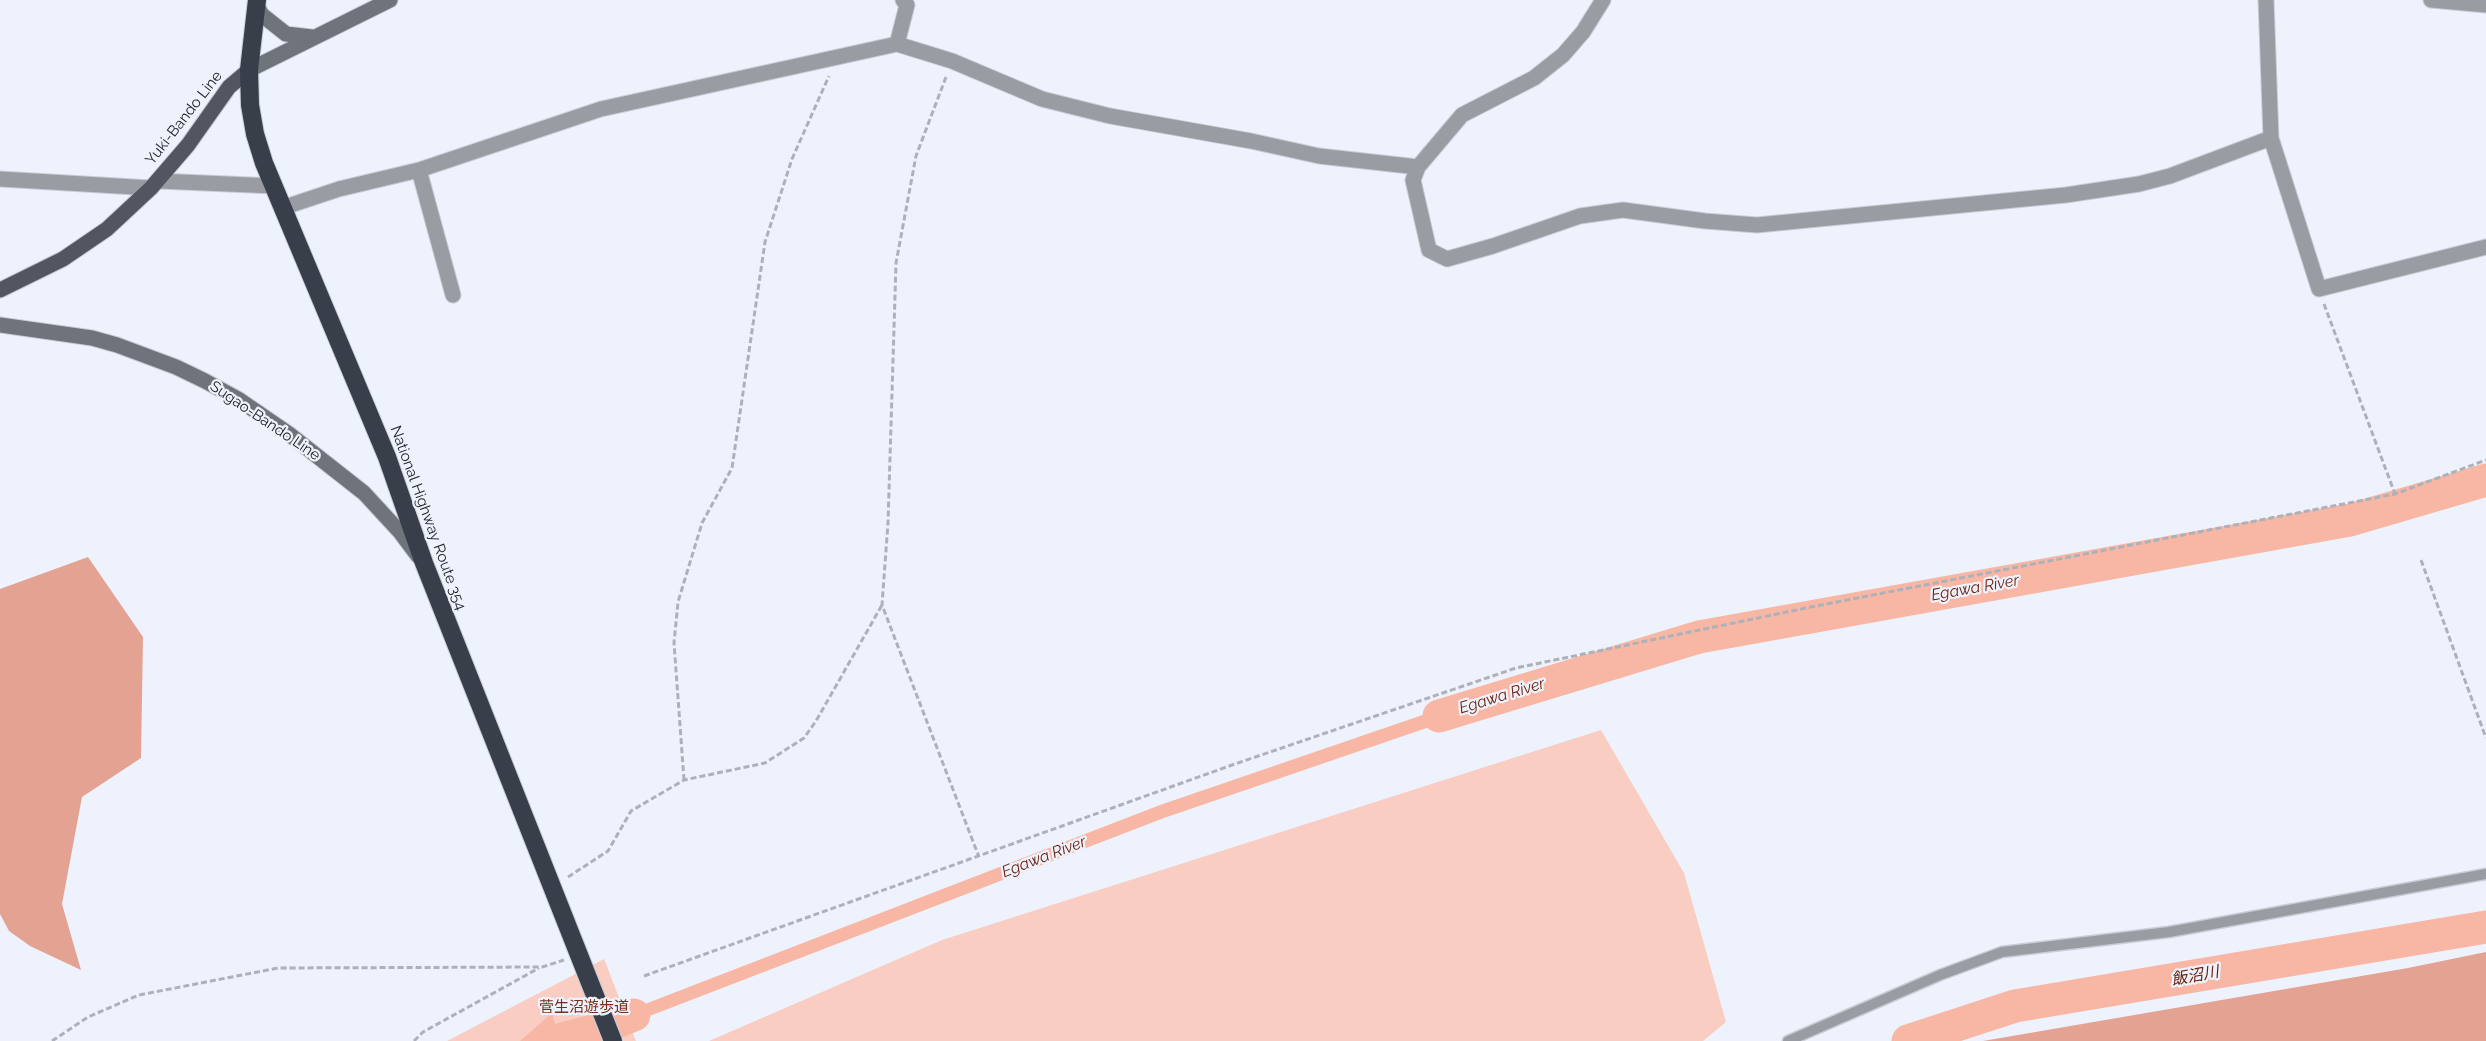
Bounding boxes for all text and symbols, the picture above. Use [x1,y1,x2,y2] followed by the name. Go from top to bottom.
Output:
[142,68,226,168] street label: Yuki-Bando Line
[206,377,324,465] street label: Sugao-Bando Line
[386,423,470,613] street label: National Highway Route 354
[1930,571,2020,605] water label: Egawa River
[1457,674,1547,718] water label: Egawa River
[999,832,1089,882] water label: Egawa River
[2170,962,2220,990] water label: 飯沼川
[539,998,629,1016] park label: 菅生沼遊歩道

